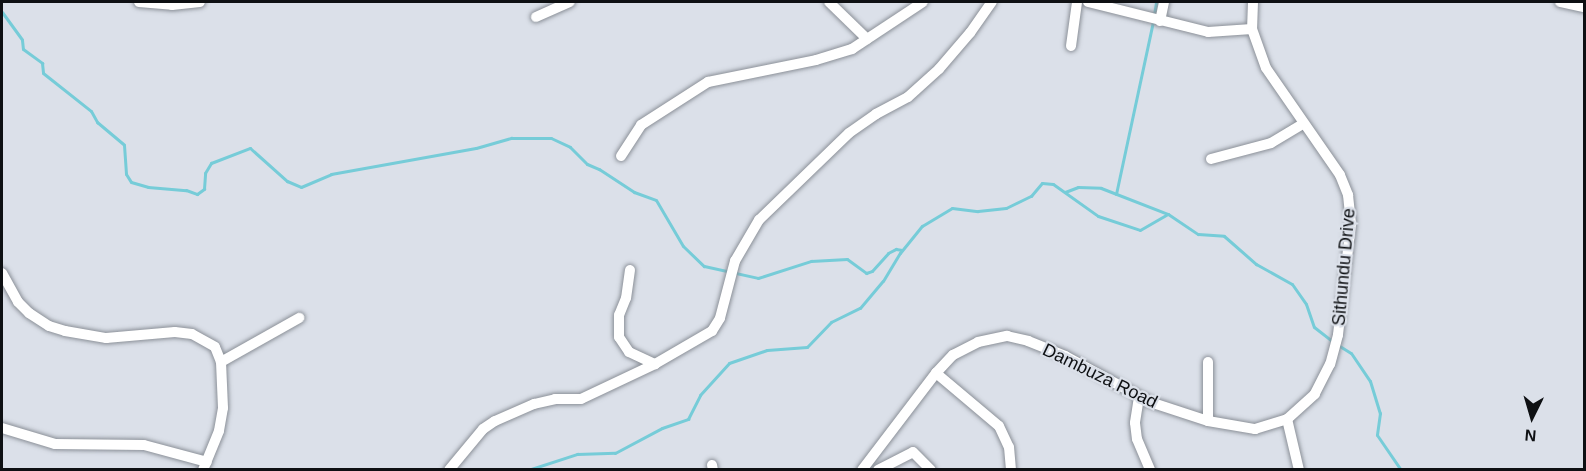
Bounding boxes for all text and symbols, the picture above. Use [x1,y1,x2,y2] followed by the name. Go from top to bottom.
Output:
[1328,207,1360,327] street label: Sithundu Drive
[1039,339,1161,413] street label: Dambuza Road
[1502,387,1562,447] north arrow
[1524,426,1537,444] text: N

